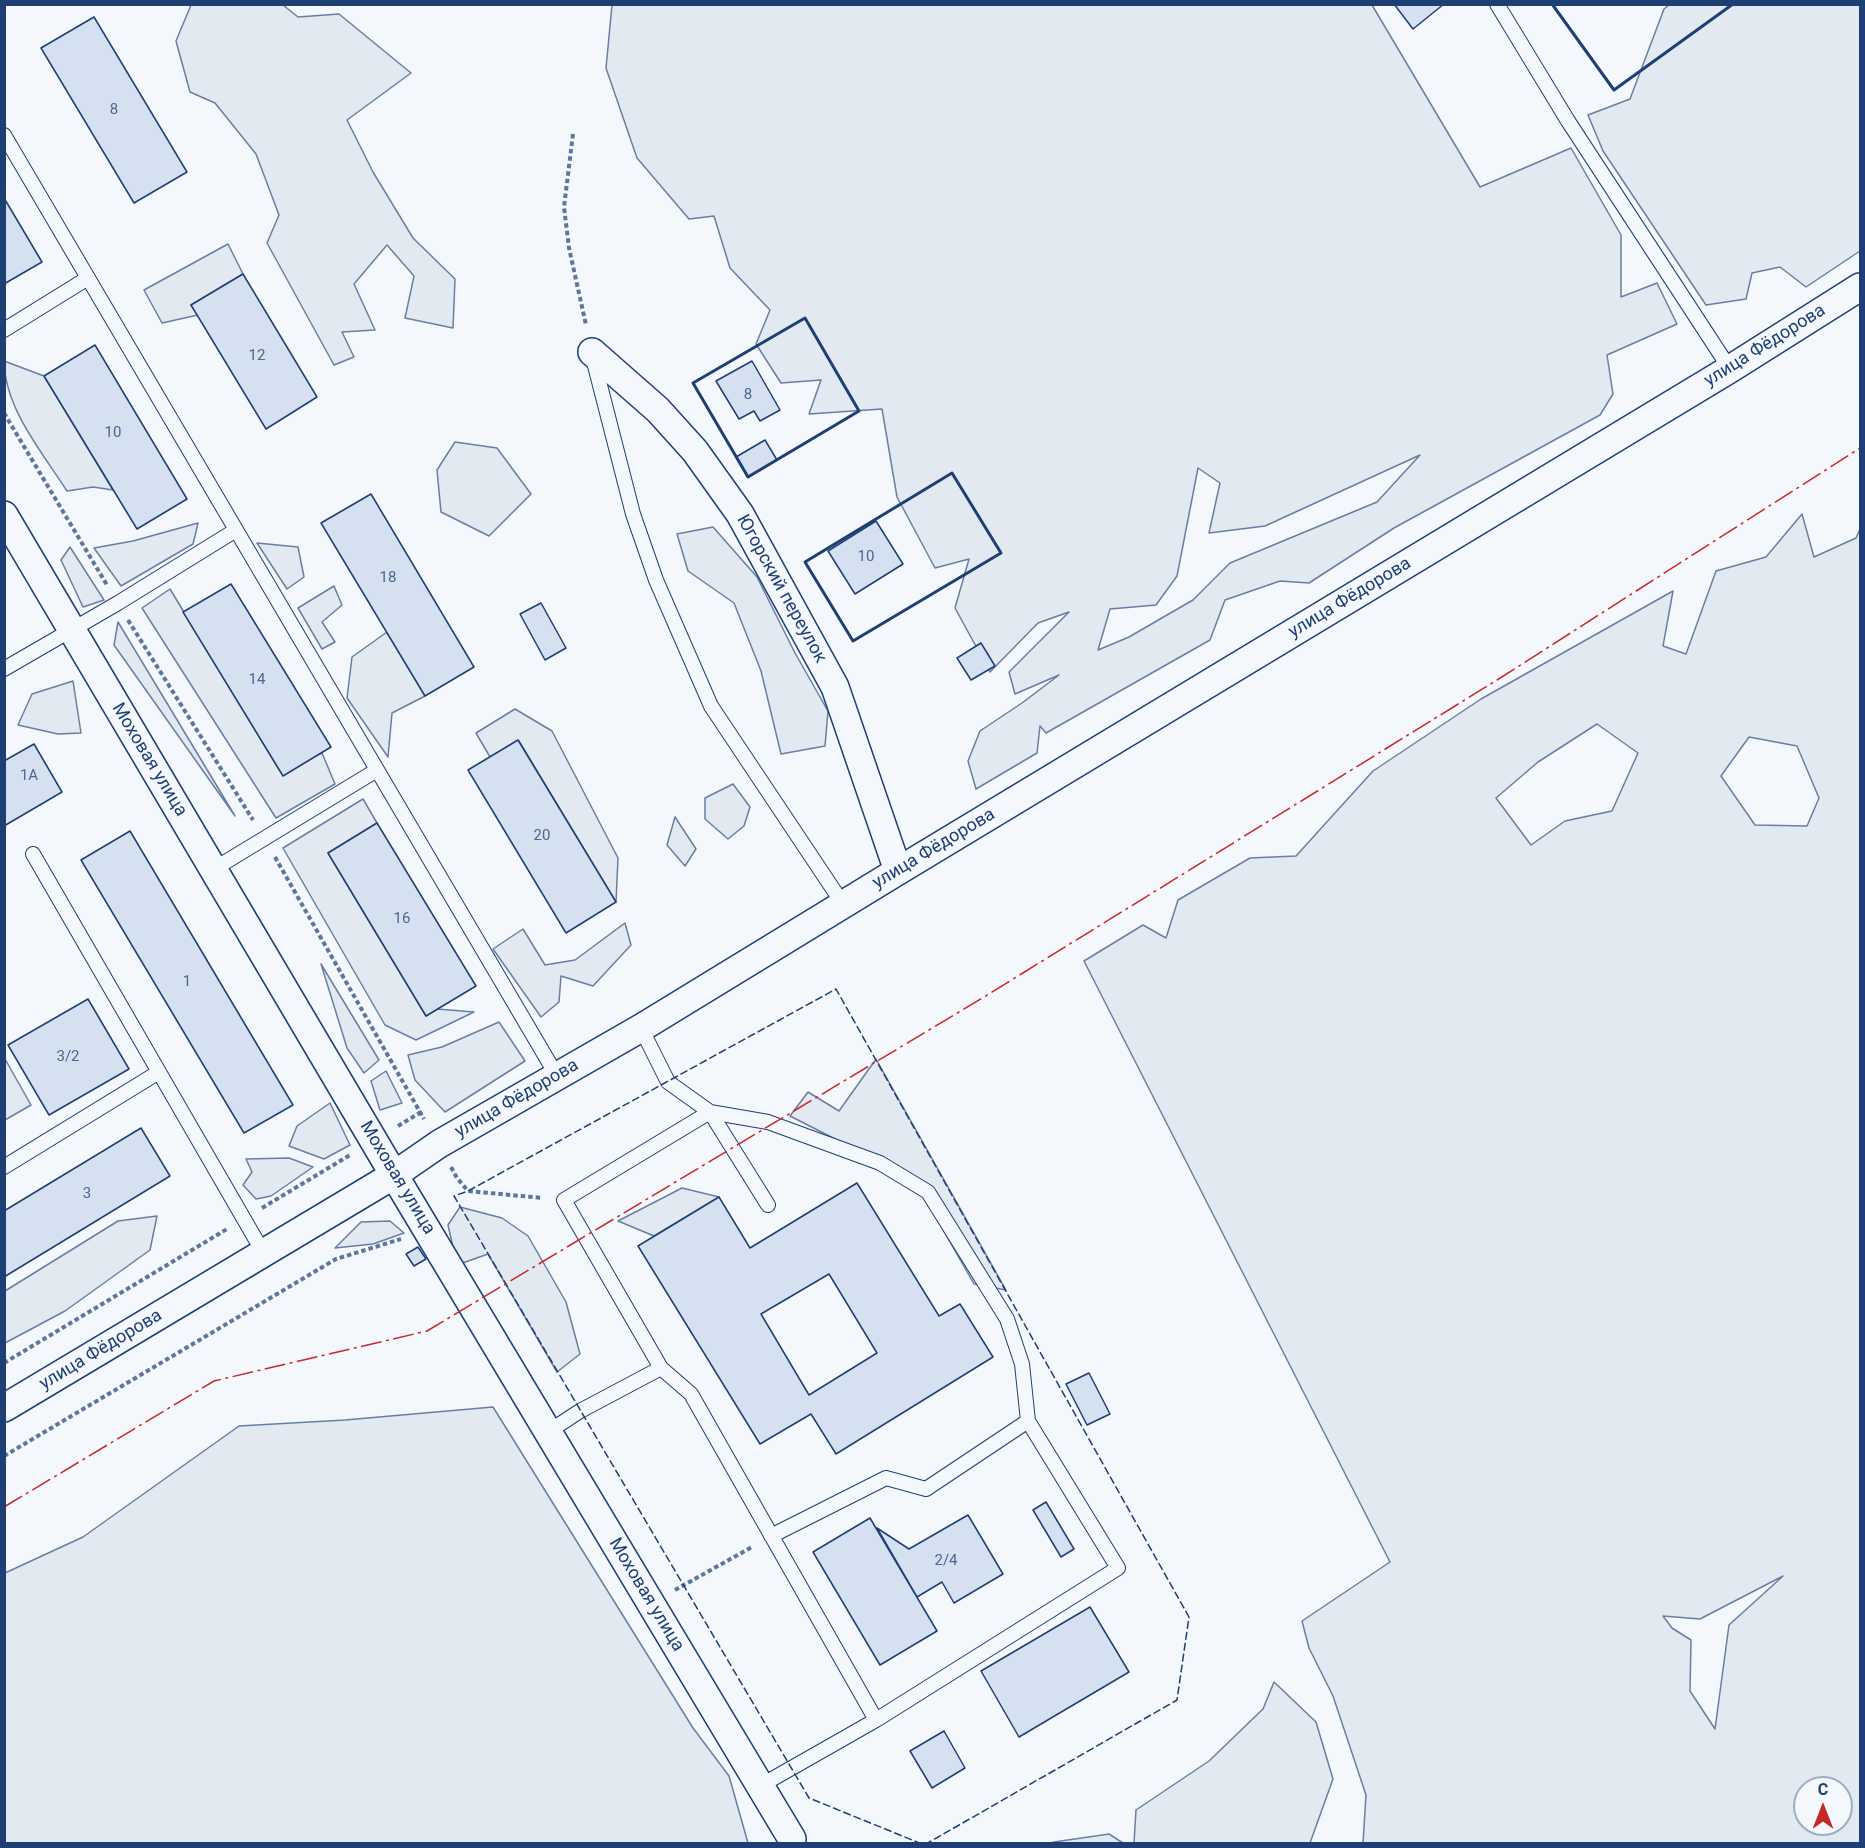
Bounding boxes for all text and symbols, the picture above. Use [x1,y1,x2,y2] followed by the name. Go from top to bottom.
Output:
[110,101,118,119] house number: 8
[1700,300,1830,392] street label: улица Фёдорова
[249,347,265,365] house number: 12
[744,386,752,404] house number: 8
[105,424,121,442] house number: 10
[731,511,831,667] street label: Югорский переулок
[858,548,874,566] house number: 10
[1285,553,1415,643] street label: улица Фёдорова
[380,569,396,587] house number: 18
[249,671,265,689] house number: 14
[107,699,191,821] street label: Моховая улица
[20,767,38,785] house number: 1А
[869,804,999,894] street label: улица Фёдорова
[534,827,550,845] house number: 20
[394,910,410,928] house number: 16
[183,973,191,991] house number: 1
[56,1048,80,1066] house number: 3/2
[451,1055,583,1143] street label: улица Фёдорова
[355,1117,439,1239] street label: Моховая улица
[83,1185,91,1203] house number: 3
[36,1305,166,1395] street label: улица Фёдорова
[604,1534,688,1656] street label: Моховая улица
[934,1552,958,1570] house number: 2/4
[1793,1776,1853,1836] north arrow
[1818,1780,1828,1799] text: С

